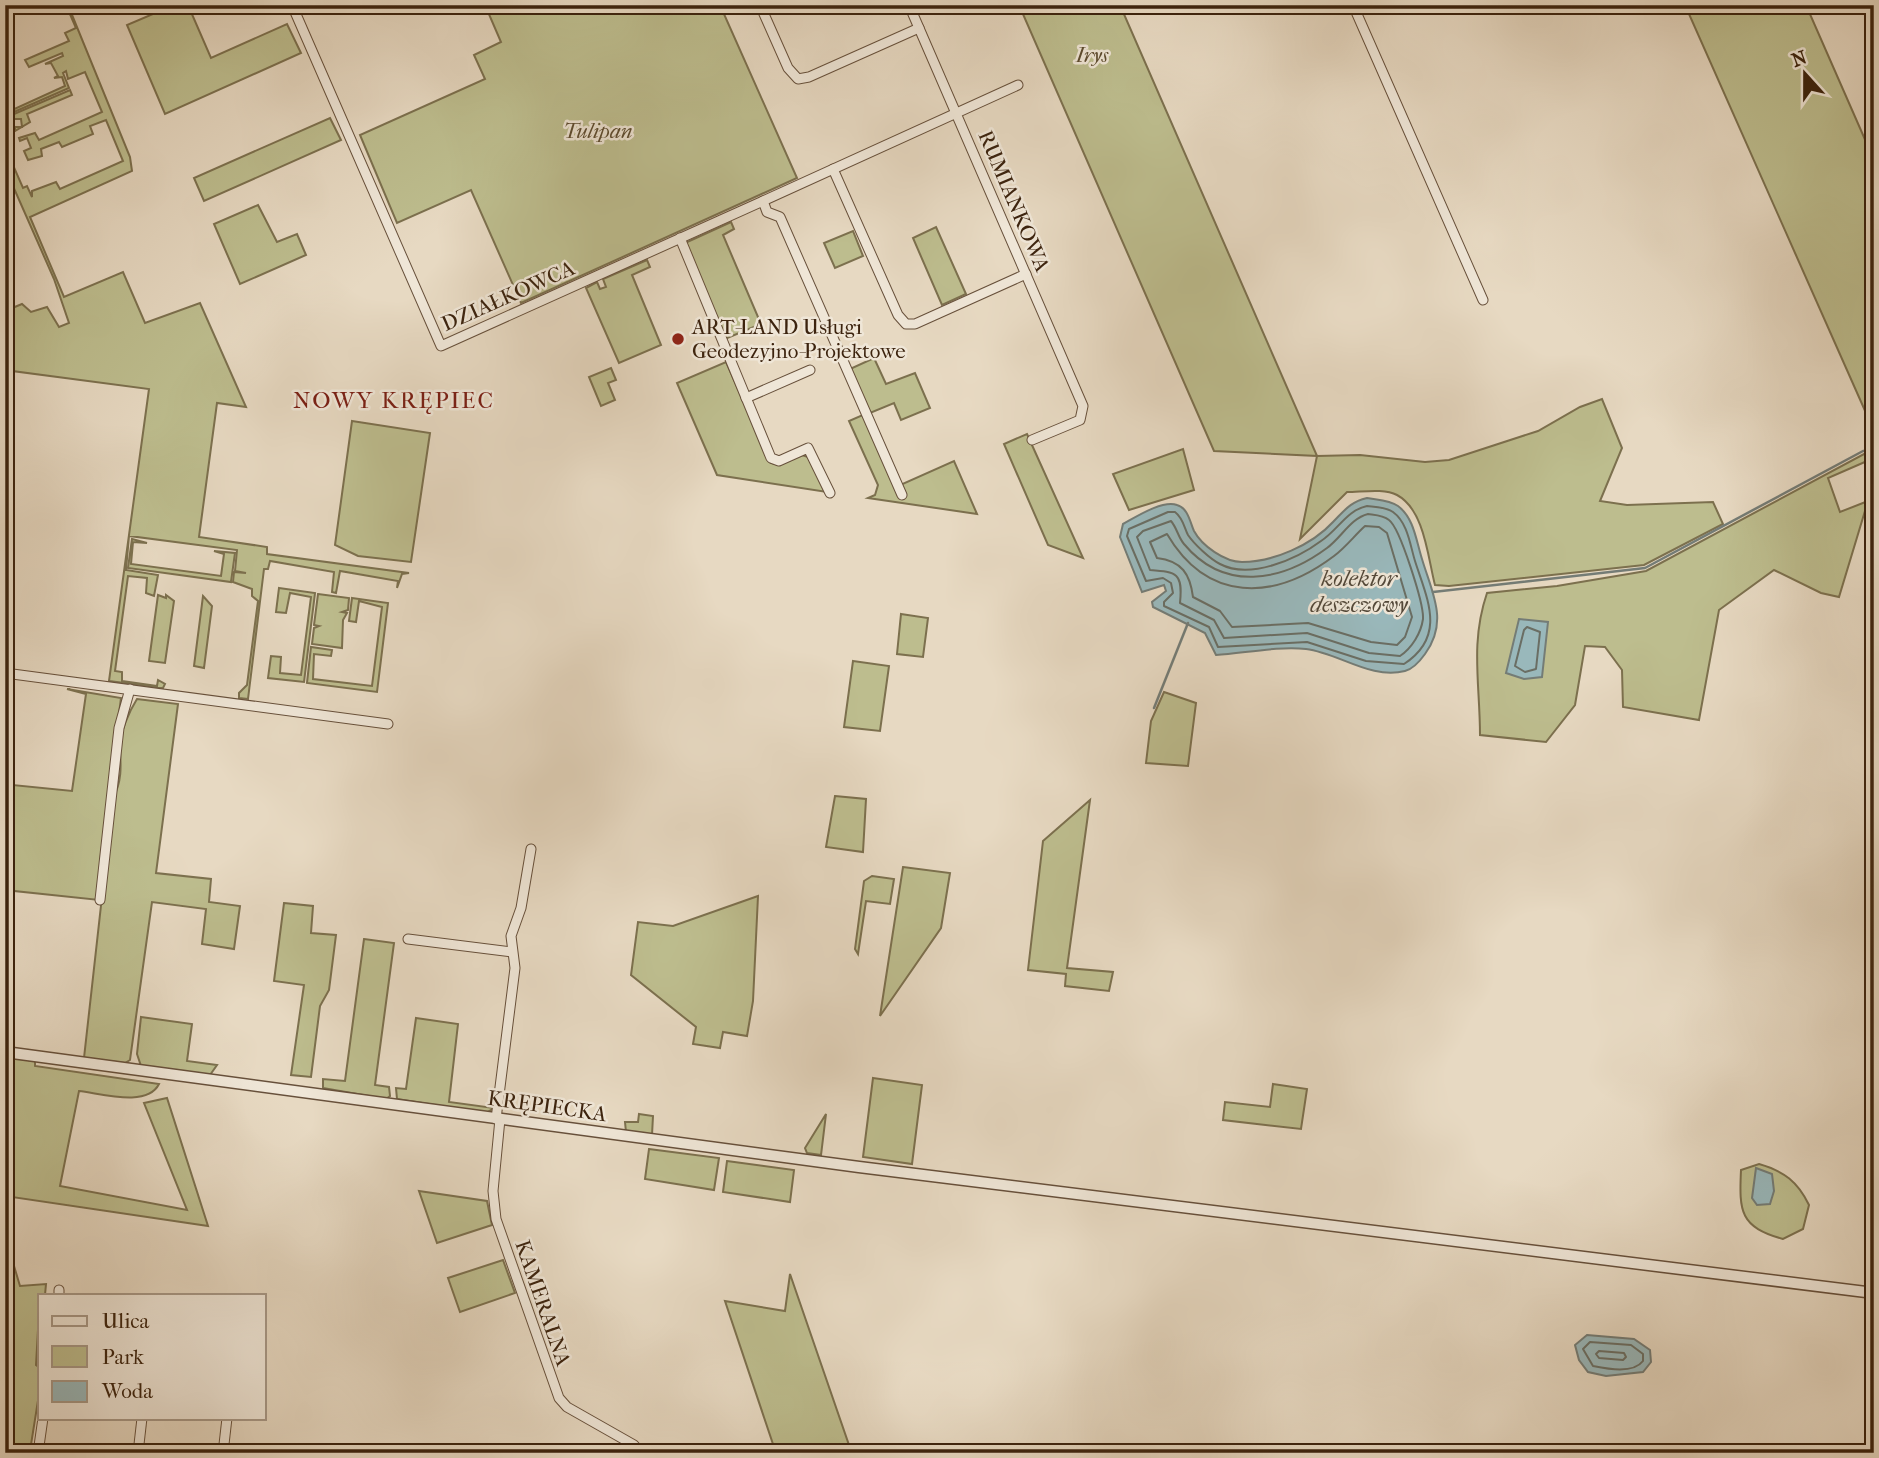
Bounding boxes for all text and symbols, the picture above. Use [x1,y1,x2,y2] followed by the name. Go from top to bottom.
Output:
[1770,38,1840,108] north arrow
[1075,43,1109,67] park label: Irys
[1789,46,1810,72] text: N
[563,119,633,143] park label: Tulipan
[973,127,1055,276] street label: RUMIANKOWA
[438,256,579,336] street label: DZIAŁKOWCA
[691,315,906,363] place label: ART-LAND Usługi Geodezyjno-Projektowe
[670,331,686,347] marker: ART-LAND Usługi Geodezyjno-Projektowe
[293,387,495,414] district label: NOWY KRĘPIEC
[1310,565,1408,618] water label: kolektor deszczowy
[486,1086,608,1126] street label: KRĘPIECKA
[510,1237,576,1369] street label: KAMERALNA
[38,1294,266,1420] legend
[102,1309,149,1333] text: Ulica
[102,1345,144,1369] text: Park
[101,1379,153,1403] text: Woda

